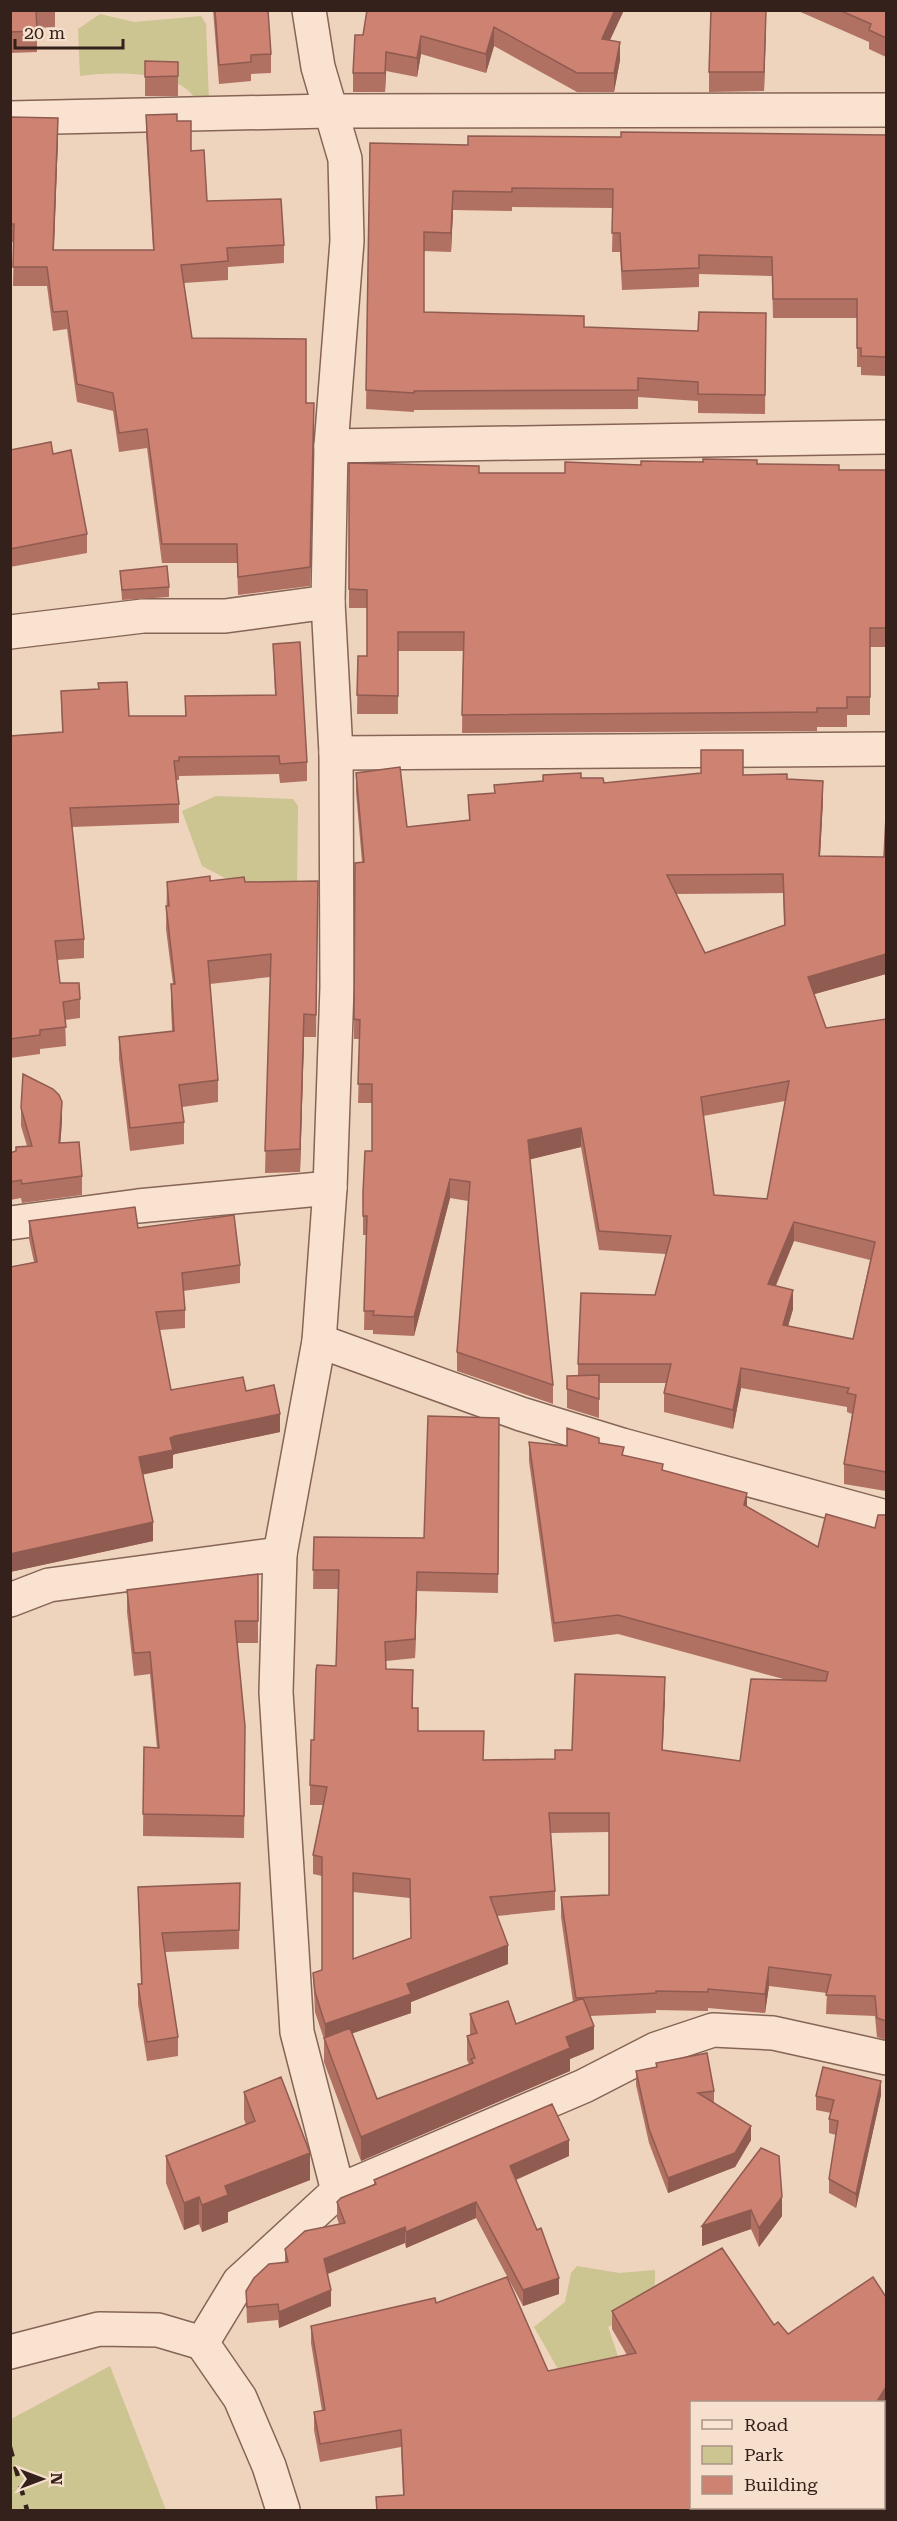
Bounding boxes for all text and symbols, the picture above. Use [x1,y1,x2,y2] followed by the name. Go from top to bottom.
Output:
[15,12,123,50] scale bar
[24,22,65,43] text: 20 m
[690,2401,885,2509] legend
[744,2414,789,2435] text: Road
[744,2444,784,2465] text: Park
[12,2449,72,2509] north arrow
[47,2473,66,2485] text: N
[744,2474,818,2495] text: Building

